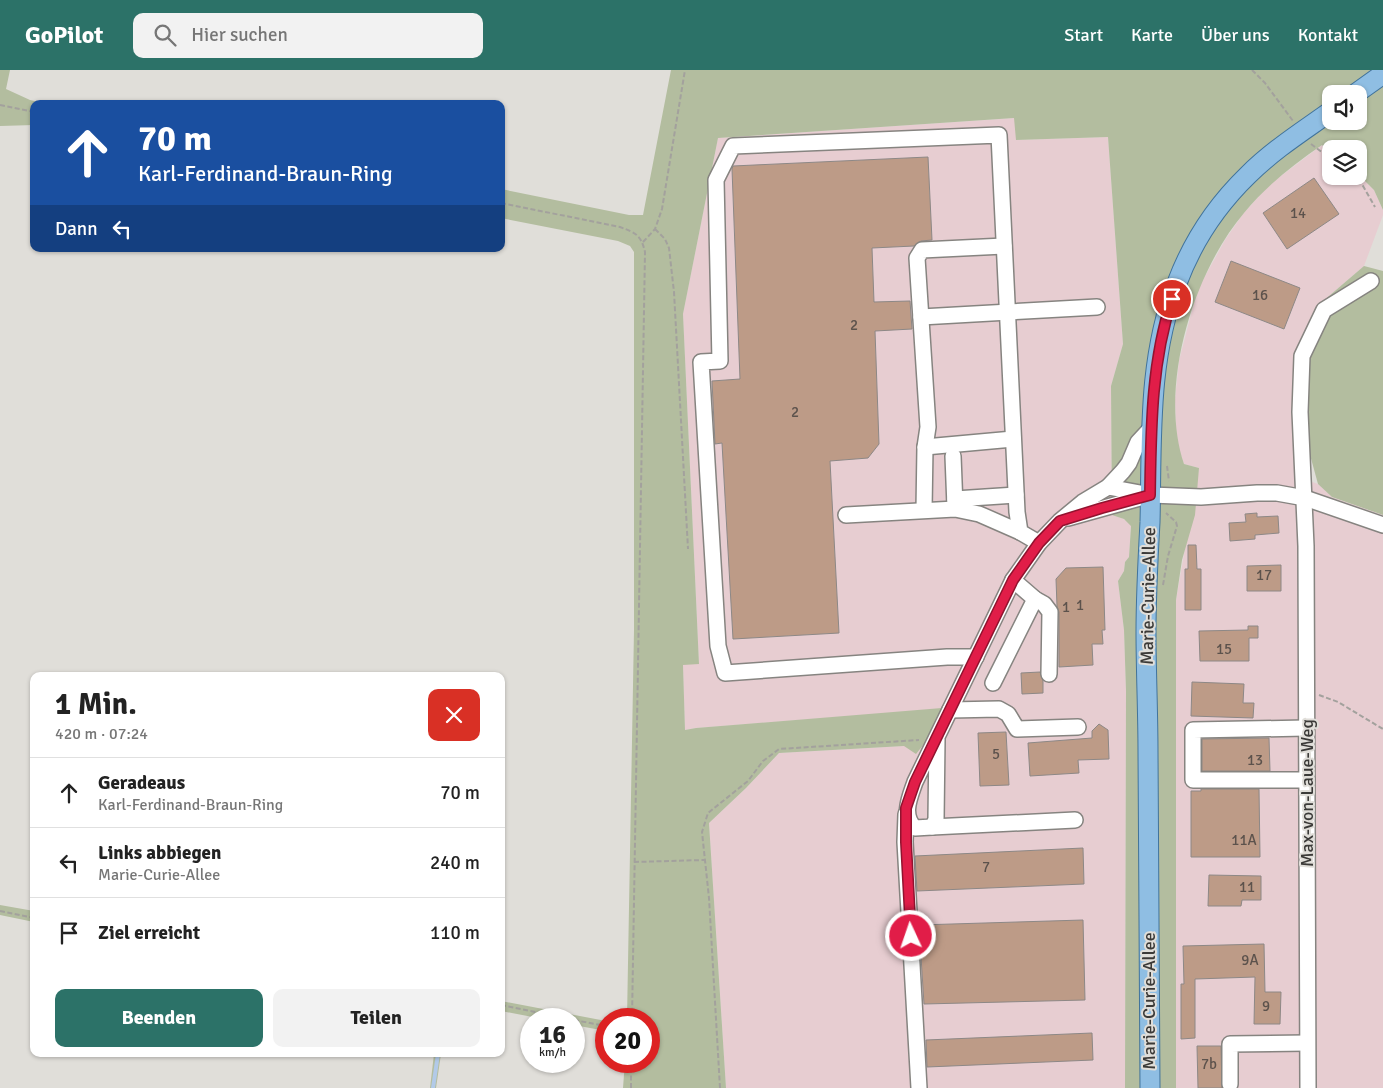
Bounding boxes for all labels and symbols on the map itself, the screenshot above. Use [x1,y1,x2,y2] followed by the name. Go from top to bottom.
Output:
[1290,204,1306,222] house number: 14
[1151,278,1193,320] pin
[1252,286,1268,304] house number: 16
[850,316,858,334] house number: 2
[791,403,799,421] house number: 2
[1136,527,1160,665] street label: Marie-Curie-Allee
[1256,566,1272,584] house number: 17
[1076,596,1084,614] house number: 1
[1062,598,1070,616] house number: 1
[1216,640,1232,658] house number: 15
[1296,719,1318,867] street label: Max-von-Laue-Weg
[992,745,1000,763] house number: 5
[1247,751,1263,769] house number: 13
[1231,831,1257,849] house number: 11A
[982,858,990,876] house number: 7
[1239,878,1255,896] house number: 11
[884,909,936,961] position arrow
[1138,932,1160,1070] street label: Marie-Curie-Allee
[1241,951,1259,969] house number: 9A
[1262,997,1270,1015] house number: 9
[595,1008,660,1073] speed limit sign: 20
[1201,1055,1217,1073] house number: 7b

